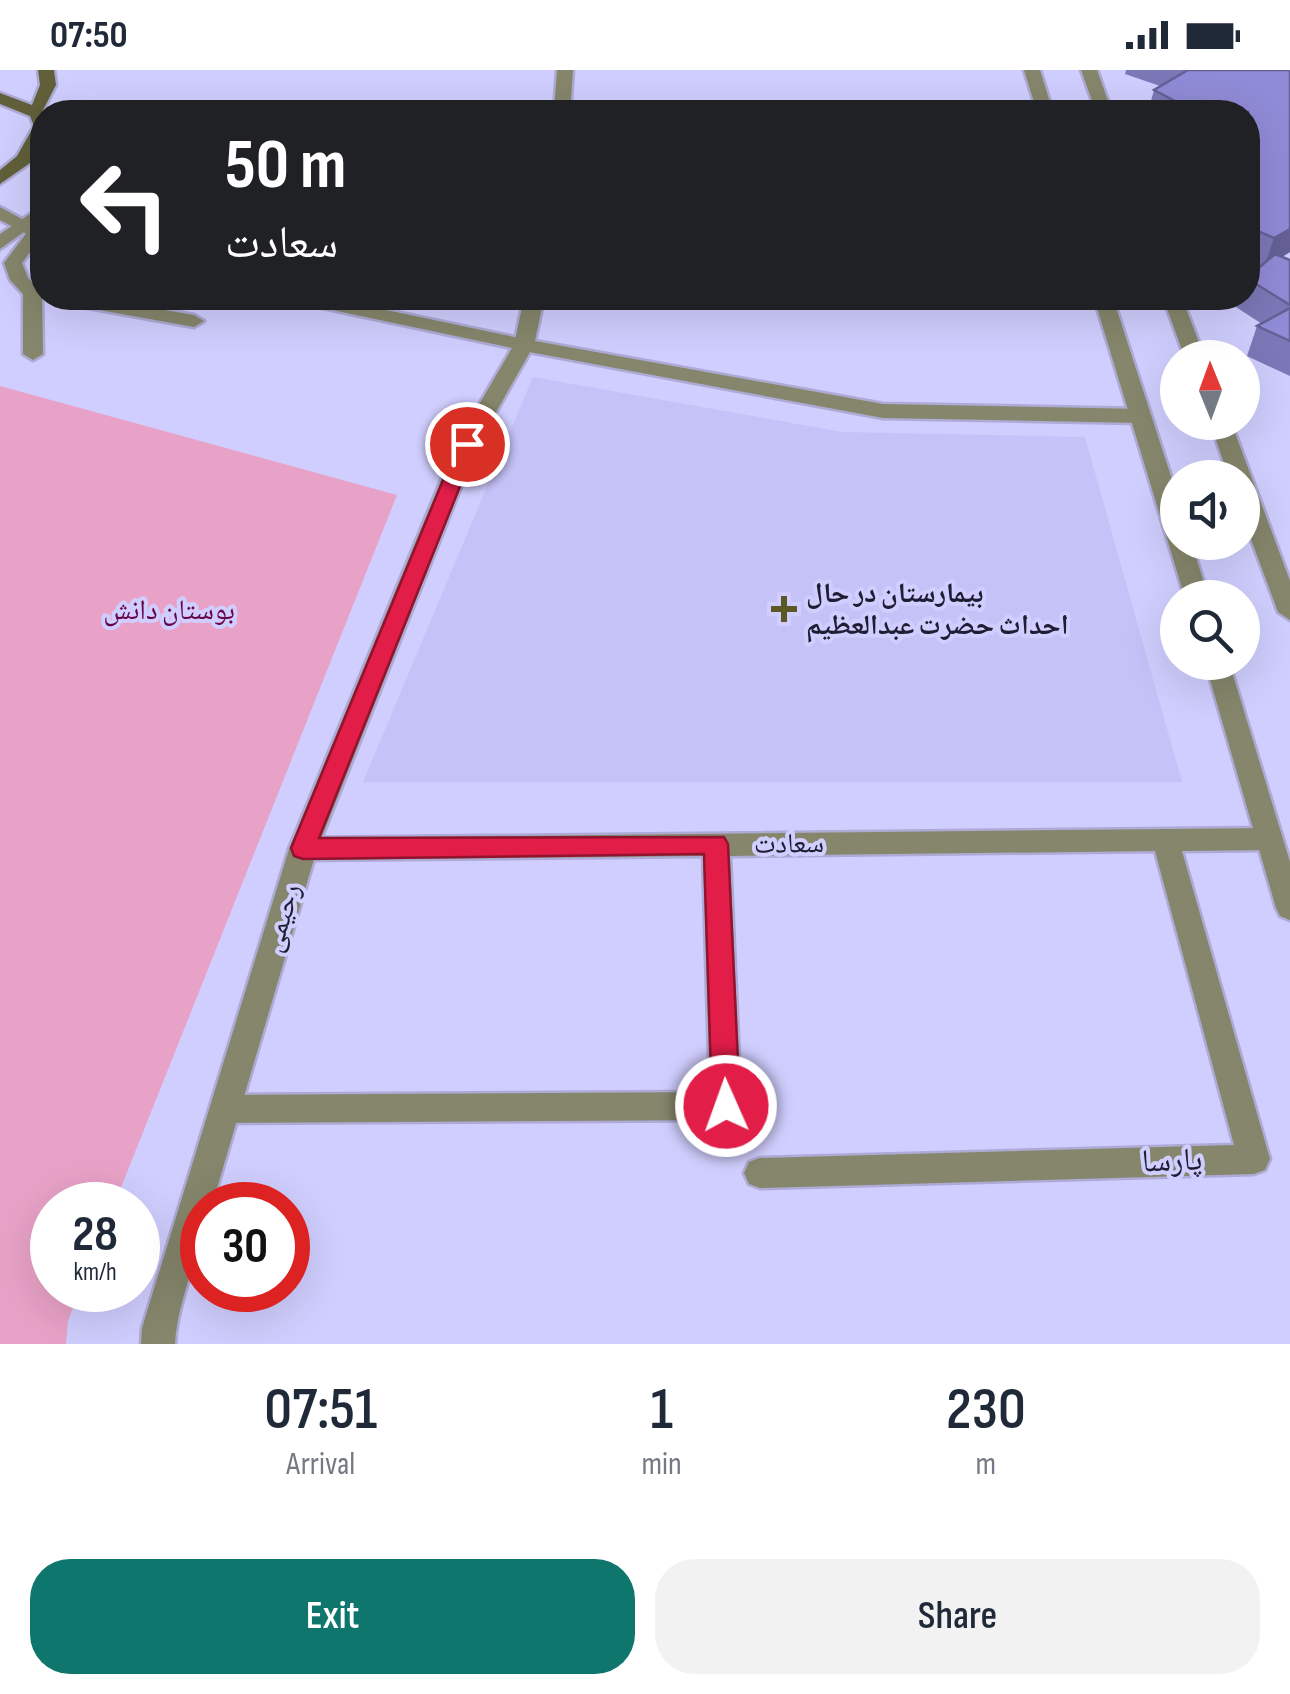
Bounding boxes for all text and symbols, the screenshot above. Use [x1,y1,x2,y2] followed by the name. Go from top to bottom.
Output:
[50,13,128,58] text: 07:50
[225,124,346,208] text: 50 m
[60,140,190,270] icon: left
[225,216,338,271] text: سعادت
[1160,340,1260,440] north arrow
[1160,340,1260,680] map controls
[425,402,510,487] pin
[440,417,495,472] icon: arrive
[1160,460,1260,560] button: sound
[806,577,1069,643] place label: بیمارستان در حال احداث حضرت عبدالعظیم
[1160,580,1260,680] button: search
[103,594,235,627] park label: بوستان دانش
[771,596,797,622] marker: بیمارستان در حال احداث حضرت عبدالعظیم
[754,827,824,861] street label: سعادت
[256,880,308,956] street label: رحیمی
[674,1054,778,1158] position arrow
[1141,1140,1203,1182] street label: پارسا
[180,1182,310,1312] speed limit sign: 30
[72,1205,118,1265] text: 28
[73,1257,117,1288] text: km/h
[264,1374,377,1446] text: 07:51
[650,1374,673,1446] text: 1
[946,1374,1026,1446] text: 230
[286,1445,355,1484] text: Arrival
[642,1445,682,1484] text: min
[976,1445,996,1484] text: m
[30,1559,635,1674] button: Exit
[655,1559,1260,1674] button: Share

